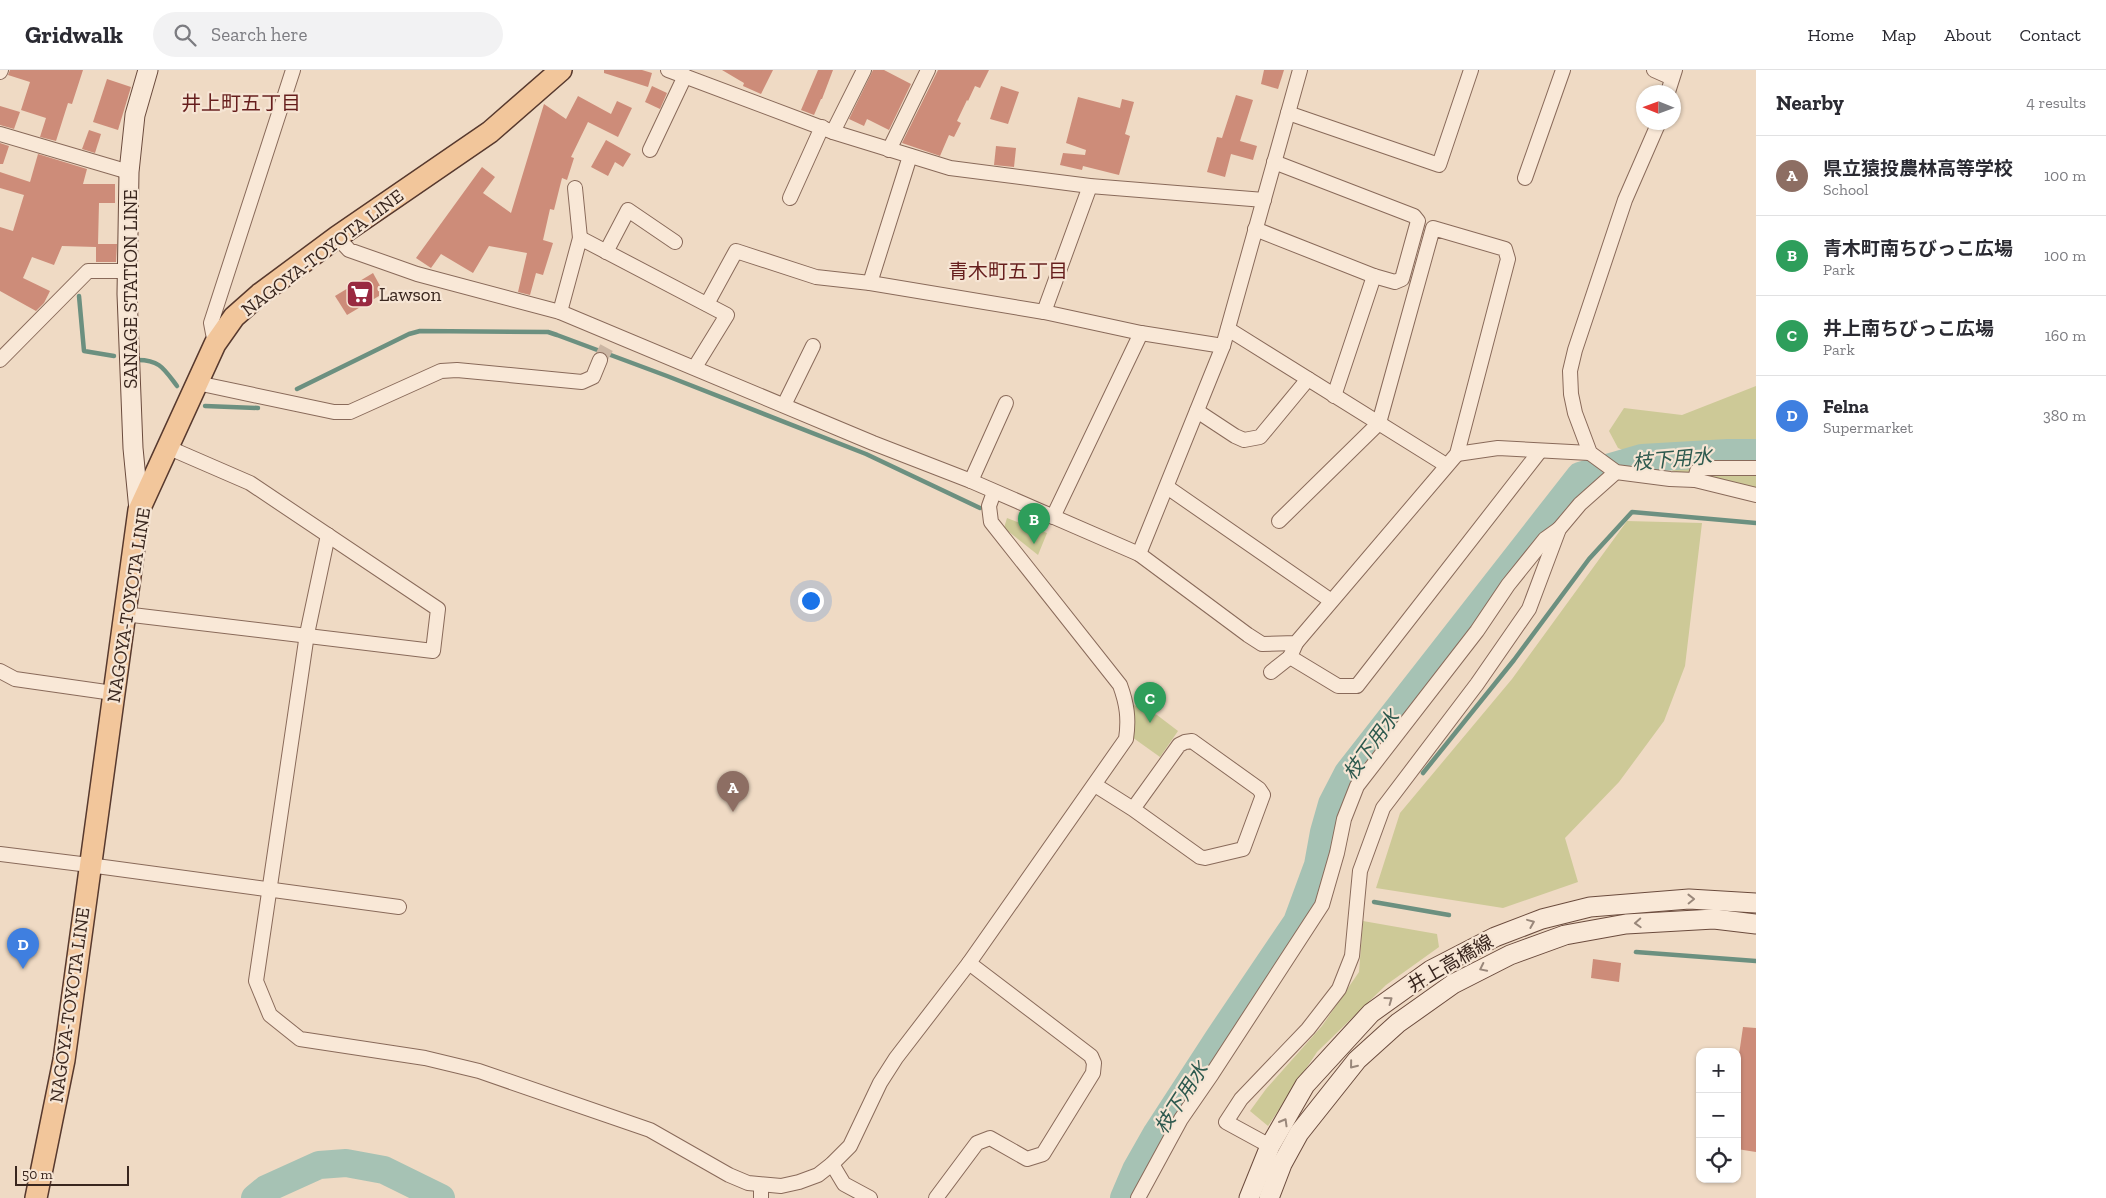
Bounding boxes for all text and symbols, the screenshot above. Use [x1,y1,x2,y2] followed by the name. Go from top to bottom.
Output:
[153,12,503,57] search box
[25,20,123,49] text: Gridwalk
[171,21,199,49] icon: search
[211,23,307,46] text: Search here
[1807,24,1854,46] text: Home
[1882,24,1916,46] text: Map
[1944,24,1991,46] text: About
[2019,24,2081,46] text: Contact
[1636,85,1681,130] north arrow
[1776,90,1844,115] text: Nearby
[181,91,301,115] district label: 井上町五丁目
[2026,93,2086,112] text: 4 results
[1823,157,2013,180] text: 県立猿投農林高等学校
[1787,166,1798,185] text: A
[2044,166,2086,185] text: 100 m
[1823,180,1869,199] text: School
[237,184,408,321] street label: NAGOYA-TOYOTA LINE
[119,189,142,389] street label: SANAGE STATION LINE
[1823,237,2013,260] text: 青木町南ちびっこ広場
[1787,246,1797,265] text: B
[2044,246,2086,265] text: 100 m
[948,259,1068,283] district label: 青木町五丁目
[1823,260,1855,279] text: Park
[345,279,375,309] supermarket icon: Lawson
[379,283,442,306] place label: Lawson
[1823,317,1994,340] text: 井上南ちびっこ広場
[1787,326,1797,345] text: C
[2045,326,2086,345] text: 160 m
[1823,340,1855,359] text: Park
[1823,395,1869,418] text: Felna
[1786,406,1798,425] text: D
[2043,406,2086,425] text: 380 m
[1823,418,1913,437] text: Supermarket
[1631,443,1715,474] water label: 枝下用水
[1018,503,1050,544] pin: B
[102,506,155,704] street label: NAGOYA-TOYOTA LINE
[798,588,824,614] your location
[1134,682,1166,723] pin: C
[1338,704,1405,784] water label: 枝下用水
[717,771,749,812] pin: A
[1688,894,1695,904] one-way arrow
[44,906,95,1104] street label: NAGOYA-TOYOTA LINE
[1633,918,1641,929] one-way arrow
[1526,919,1535,929] one-way arrow
[7,928,39,969] pin: D
[1403,930,1497,997] street label: 井上高橋線
[1479,962,1488,972] one-way arrow
[1383,997,1393,1006] one-way arrow
[1696,1048,1741,1183] map controls
[1696,1048,1741,1093] button: +
[1149,1056,1214,1138] water label: 枝下用水
[1350,1059,1359,1068] one-way arrow
[1696,1093,1741,1138] button: −
[1277,1118,1287,1127] one-way arrow
[1696,1138,1741,1183] button: locate
[15,1163,129,1186] scale bar
[22,1166,53,1183] text: 50 m

